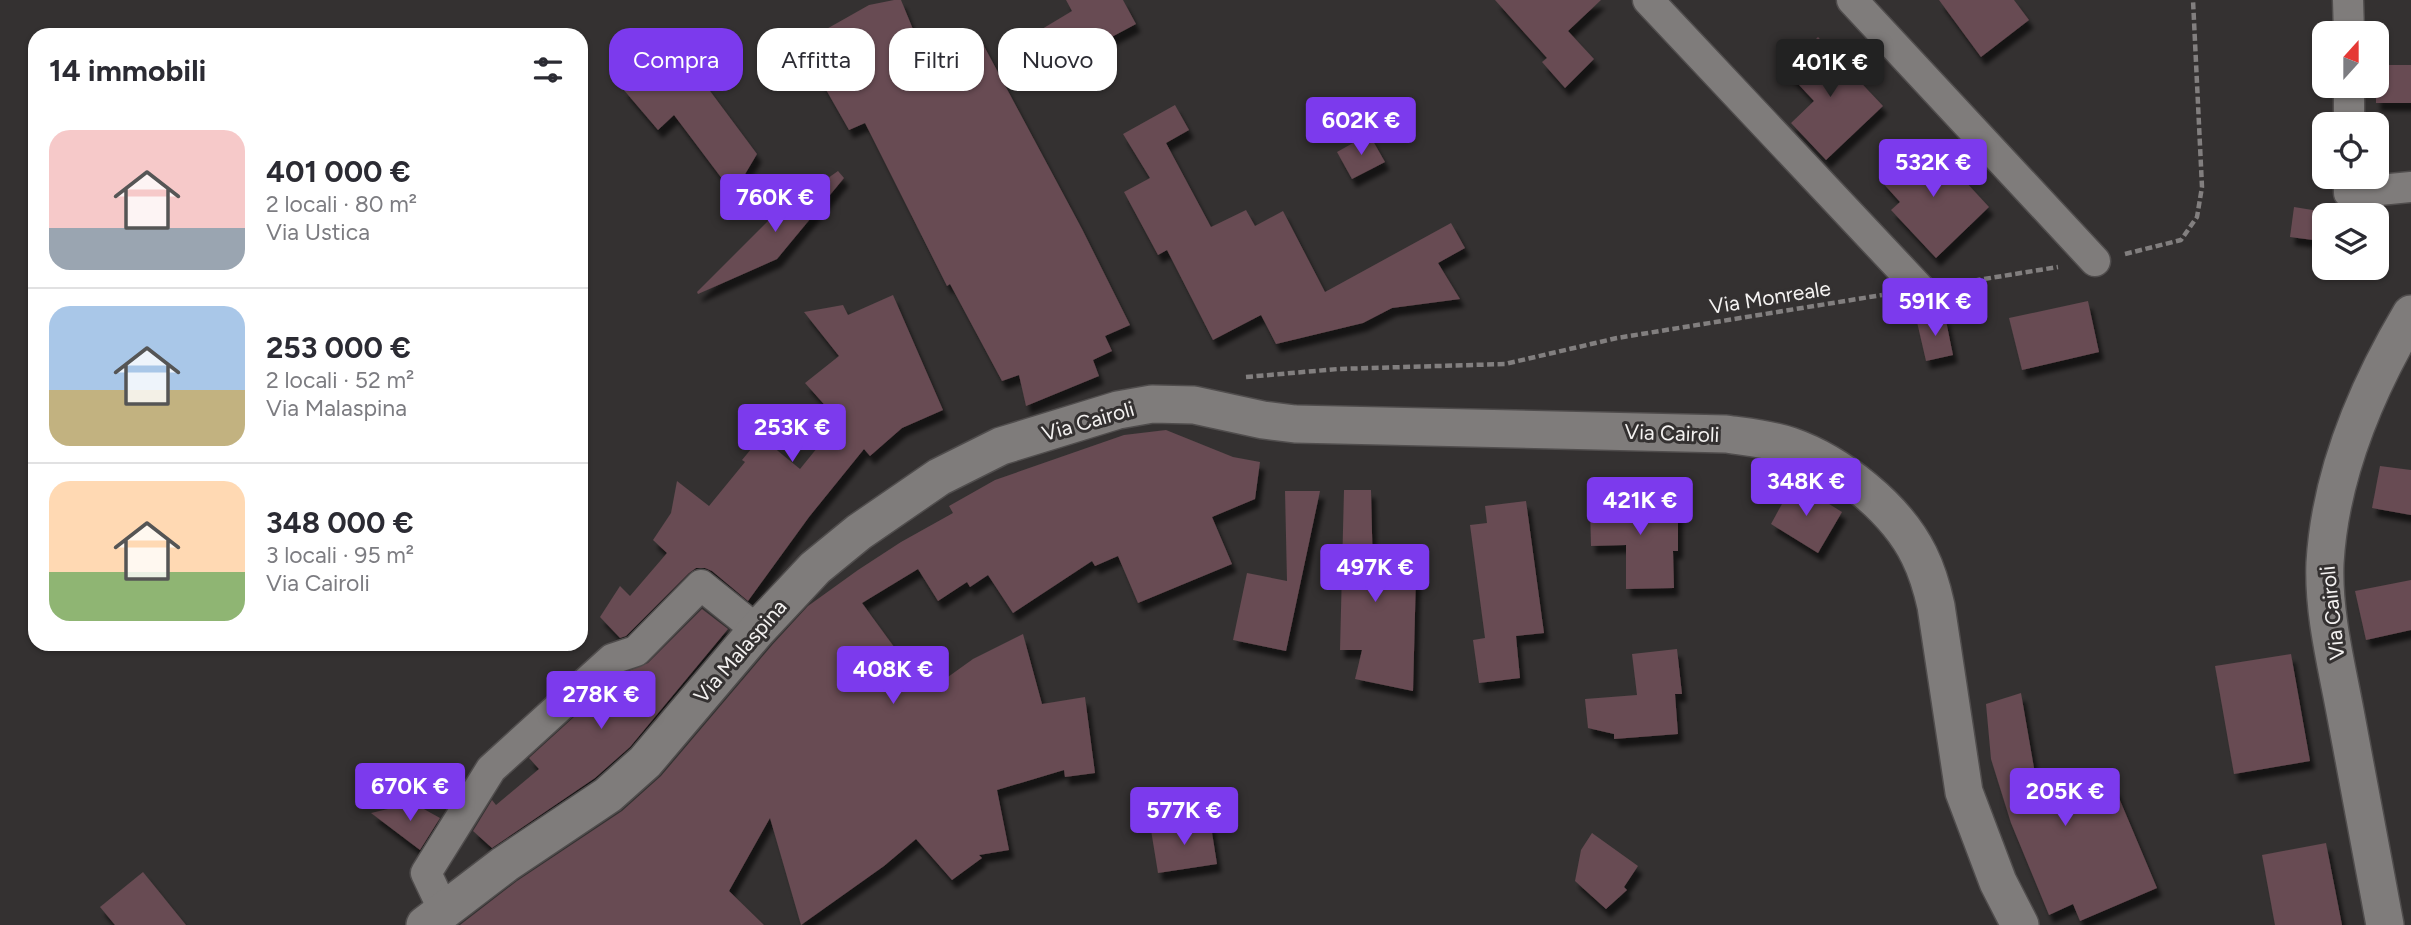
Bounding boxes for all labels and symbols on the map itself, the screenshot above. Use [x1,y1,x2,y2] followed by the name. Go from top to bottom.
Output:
[2312,21,2389,98] north arrow
[1773,40,1887,99] pin: 401K €
[1304,97,1418,157] pin: 602K €
[1876,140,1990,199] pin: 532K €
[718,174,832,234] pin: 760K €
[1708,275,1832,319] street label: Via Monreale
[1878,278,1992,338] pin: 591K €
[1039,396,1137,446] street label: Via Cairoli
[735,405,849,464] pin: 253K €
[1624,419,1720,447] street label: Via Cairoli
[1749,458,1863,518] pin: 348K €
[1583,477,1697,537] pin: 421K €
[1318,544,1432,604] pin: 497K €
[2315,565,2349,661] street label: Via Cairoli
[688,594,792,708] street label: Via Malaspina
[836,646,950,706] pin: 408K €
[544,672,658,731] pin: 278K €
[353,764,467,823] pin: 670K €
[2008,768,2122,828] pin: 205K €
[1127,788,1241,847] pin: 577K €

